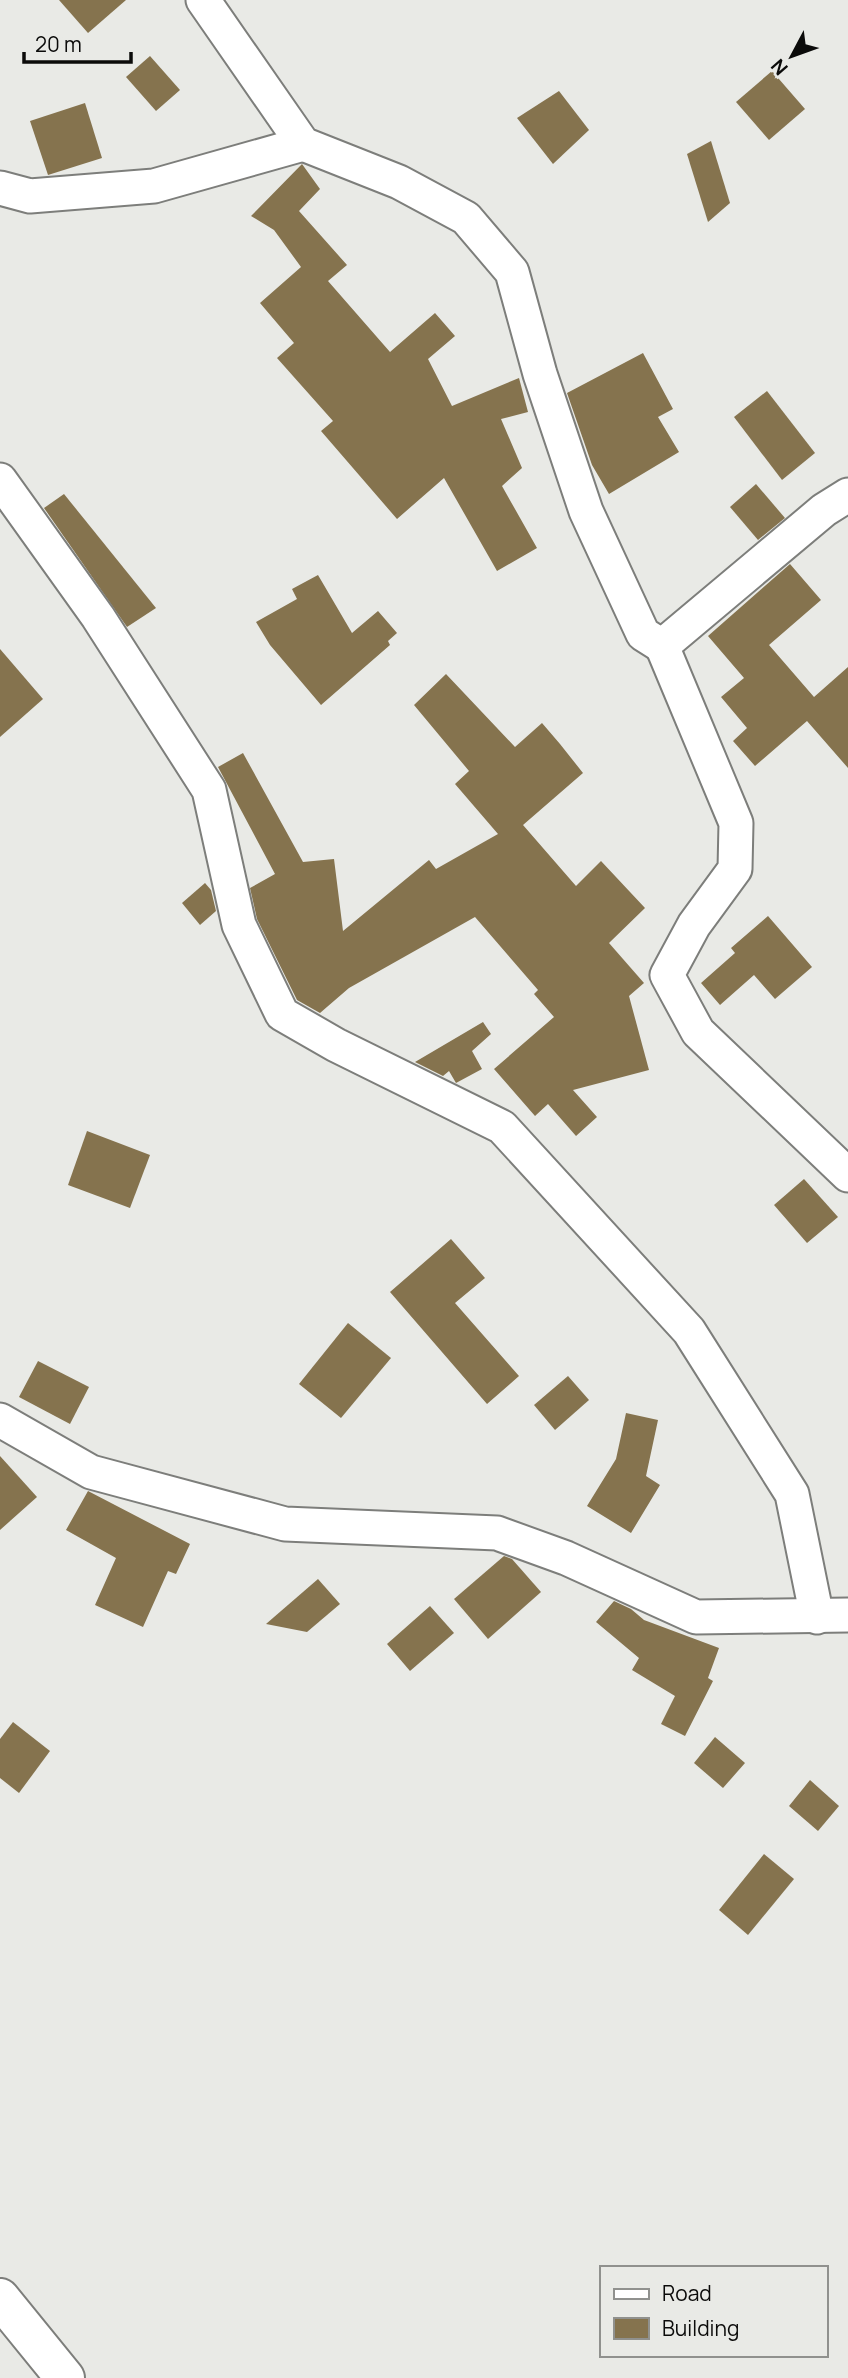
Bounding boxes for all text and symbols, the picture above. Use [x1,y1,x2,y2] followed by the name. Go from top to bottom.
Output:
[24,21,131,65] scale bar
[757,21,827,91] north arrow
[35,30,82,58] text: 20 m
[765,53,793,81] text: N
[600,2266,827,2357] legend
[662,2279,712,2307] text: Road
[662,2314,739,2342] text: Building

